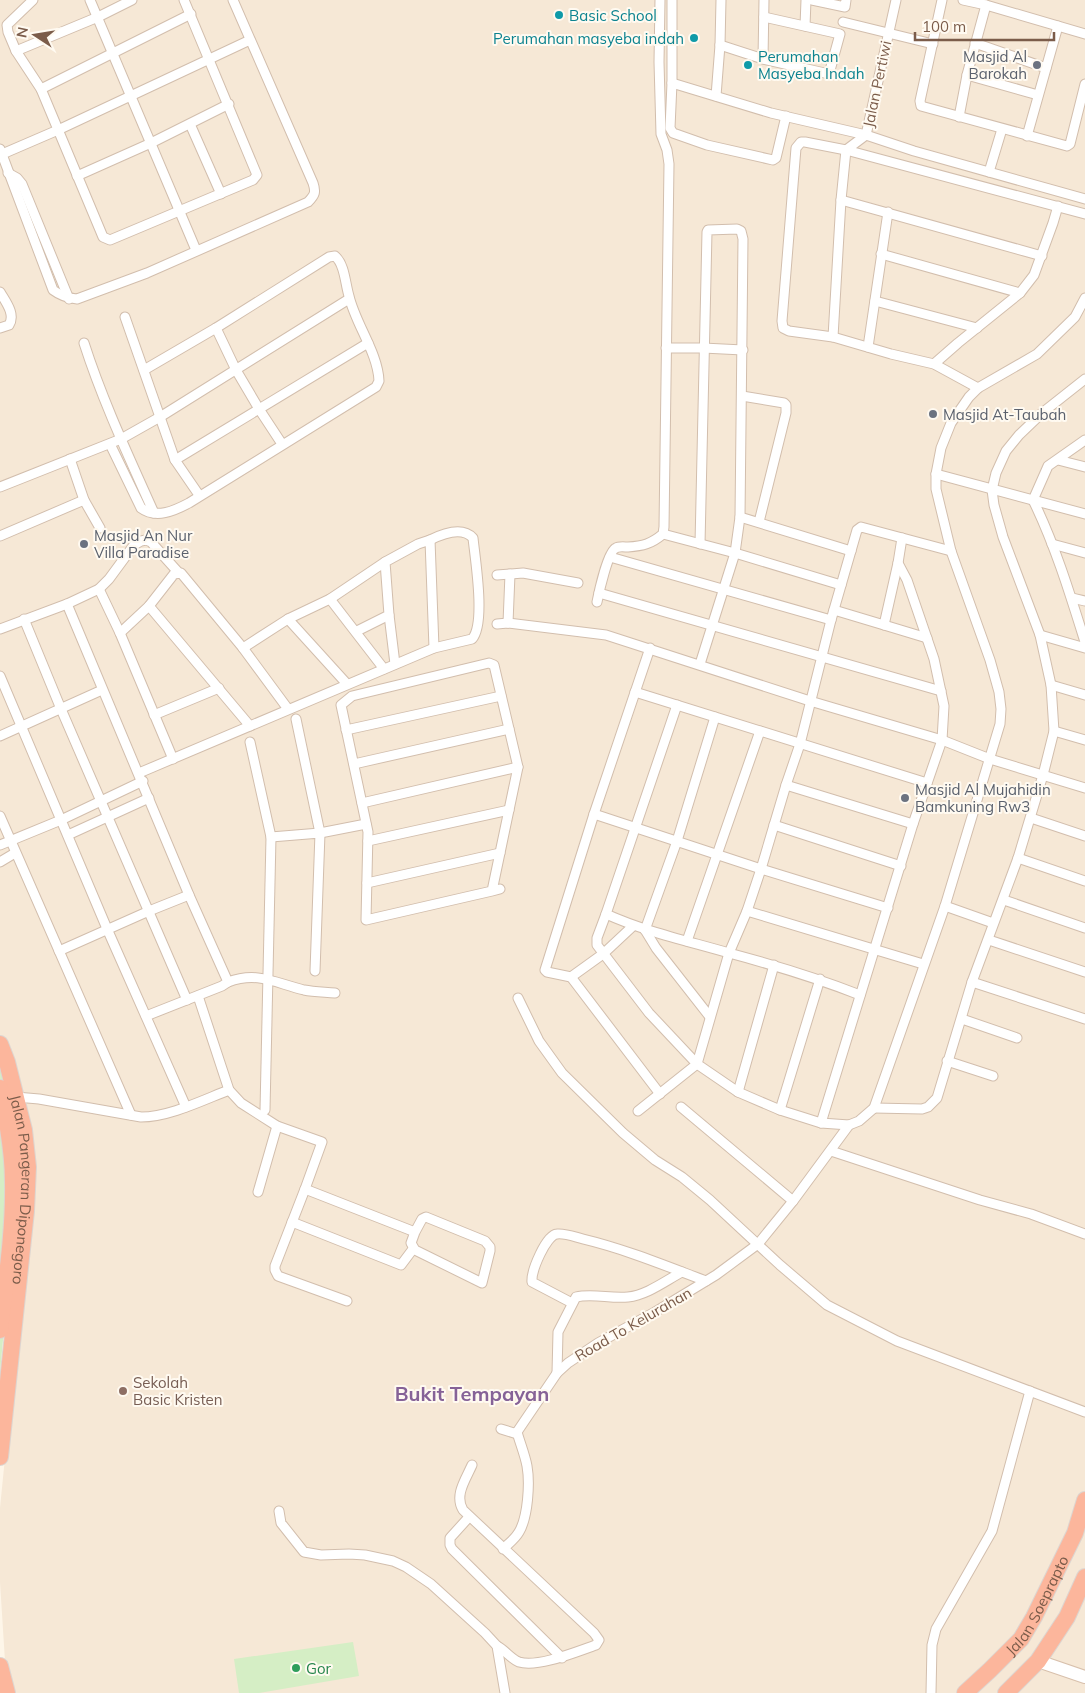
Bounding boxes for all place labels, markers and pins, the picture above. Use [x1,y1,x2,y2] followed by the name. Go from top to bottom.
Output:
[569,6,657,25] place label: Basic School
[553,9,565,21] marker: Basic School
[493,29,684,48] place label: Perumahan masyeba indah
[688,32,700,44] marker: Perumahan masyeba indah
[758,47,865,83] place label: Perumahan Masyeba Indah
[963,47,1027,83] place label: Masjid Al Barokah
[742,59,754,71] marker: Perumahan Masyeba Indah
[1031,59,1043,71] marker: Masjid Al Barokah
[943,405,1066,424] place label: Masjid At-Taubah
[927,408,939,420] marker: Masjid At-Taubah
[94,526,193,562] place label: Masjid An Nur Villa Paradise
[78,538,90,550] marker: Masjid An Nur Villa Paradise
[915,780,1051,816] place label: Masjid Al Mujahidin Bamkuning Rw3
[899,792,911,804] marker: Masjid Al Mujahidin Bamkuning Rw3
[133,1373,223,1409] place label: Sekolah Basic Kristen
[117,1385,129,1397] marker: Sekolah Basic Kristen
[306,1659,332,1678] place label: Gor
[290,1662,302,1674] marker: Gor

